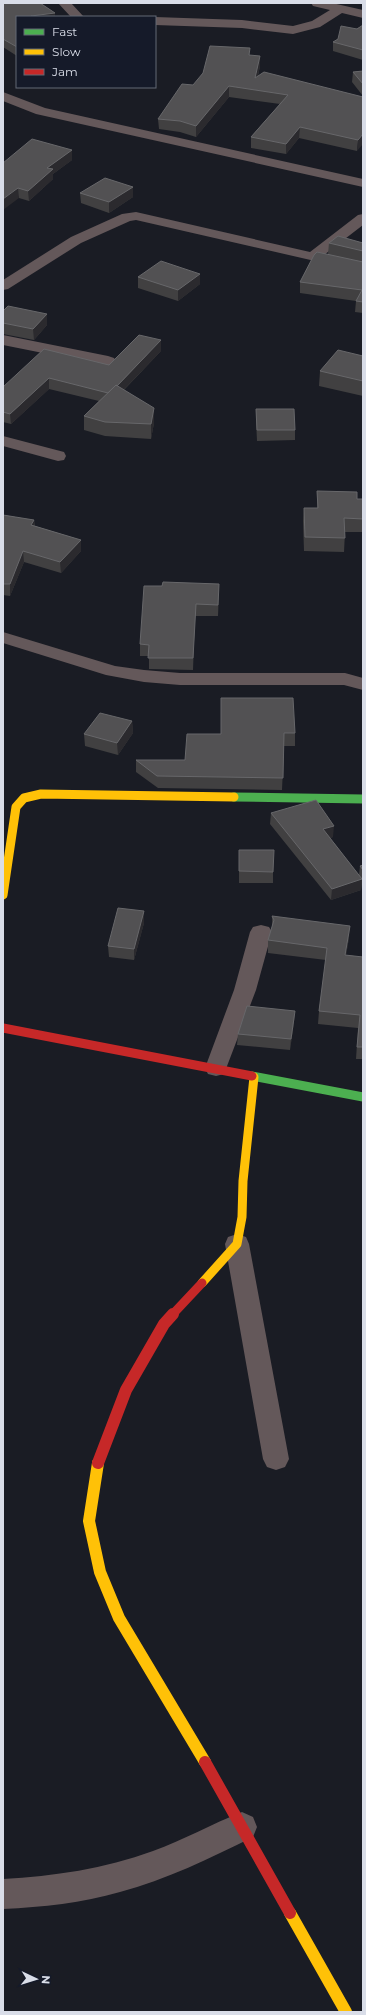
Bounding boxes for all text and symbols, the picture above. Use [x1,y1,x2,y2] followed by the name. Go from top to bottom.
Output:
[16,16,156,88] legend
[52,24,77,39] text: Fast
[52,44,81,59] text: Slow
[51,64,78,79] text: Jam
[16,1959,56,1999] north arrow
[39,1975,53,1985] text: N

